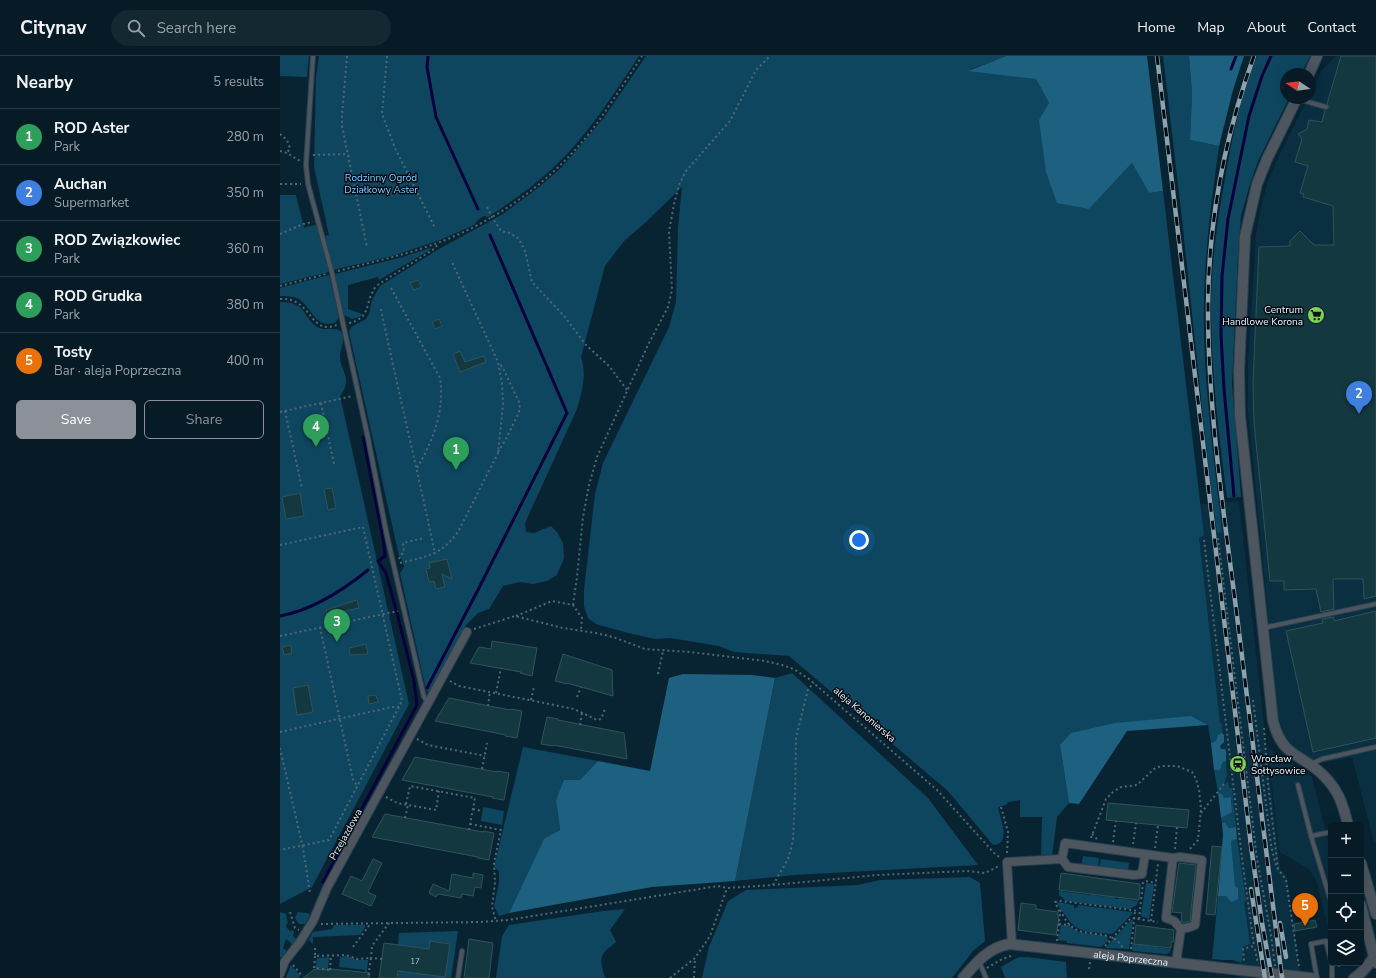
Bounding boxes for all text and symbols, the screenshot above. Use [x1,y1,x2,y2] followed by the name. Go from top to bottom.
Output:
[111,10,391,46] search box
[20,15,87,41] text: Citynav
[125,17,147,39] icon: search
[157,18,236,38] text: Search here
[1137,18,1175,37] text: Home
[1197,18,1225,37] text: Map
[1247,18,1286,37] text: About
[1308,18,1356,37] text: Contact
[1280,68,1316,104] north arrow
[16,71,73,94] text: Nearby
[213,73,264,91] text: 5 results
[54,118,129,138] text: ROD Aster
[25,128,33,146] text: 1
[226,128,264,146] text: 280 m
[54,138,80,156] text: Park
[344,171,418,197] park label: Rodzinny Ogród Działkowy Aster
[54,174,107,194] text: Auchan
[25,184,33,202] text: 2
[226,184,264,202] text: 350 m
[54,194,129,212] text: Supermarket
[54,230,180,250] text: ROD Związkowiec
[25,240,33,258] text: 3
[226,240,264,258] text: 360 m
[54,250,80,268] text: Park
[54,286,142,306] text: ROD Grudka
[25,296,33,314] text: 4
[226,296,264,314] text: 380 m
[1222,303,1303,329] place label: Centrum Handlowe Korona
[1306,305,1326,325] supermarket icon: Centrum Handlowe Korona
[54,306,80,324] text: Park
[54,342,92,362] text: Tosty
[25,352,33,370] text: 5
[226,352,264,370] text: 400 m
[54,362,181,380] text: Bar · aleja Poprzeczna
[1346,381,1372,414] pin: 2
[16,400,136,439] button: Save
[144,400,264,439] button: Share
[303,414,329,447] pin: 4
[443,437,469,470] pin: 1
[849,530,869,550] your location
[324,609,350,642] pin: 3
[830,684,899,746] street label: aleja Kanonierska
[1251,752,1305,778] place label: Wrocław Sołtysowice
[1228,754,1248,774] station icon: Wrocław Sołtysowice
[326,806,366,863] street label: Przejazdowa
[1328,822,1364,966] map controls
[1328,822,1364,858] button: +
[1328,858,1364,894] button: −
[1292,893,1318,926] pin: 5
[1328,894,1364,930] button: locate
[1328,930,1364,966] button: layers
[1093,948,1169,970] street label: aleja Poprzeczna
[410,956,420,967] house number: 17

